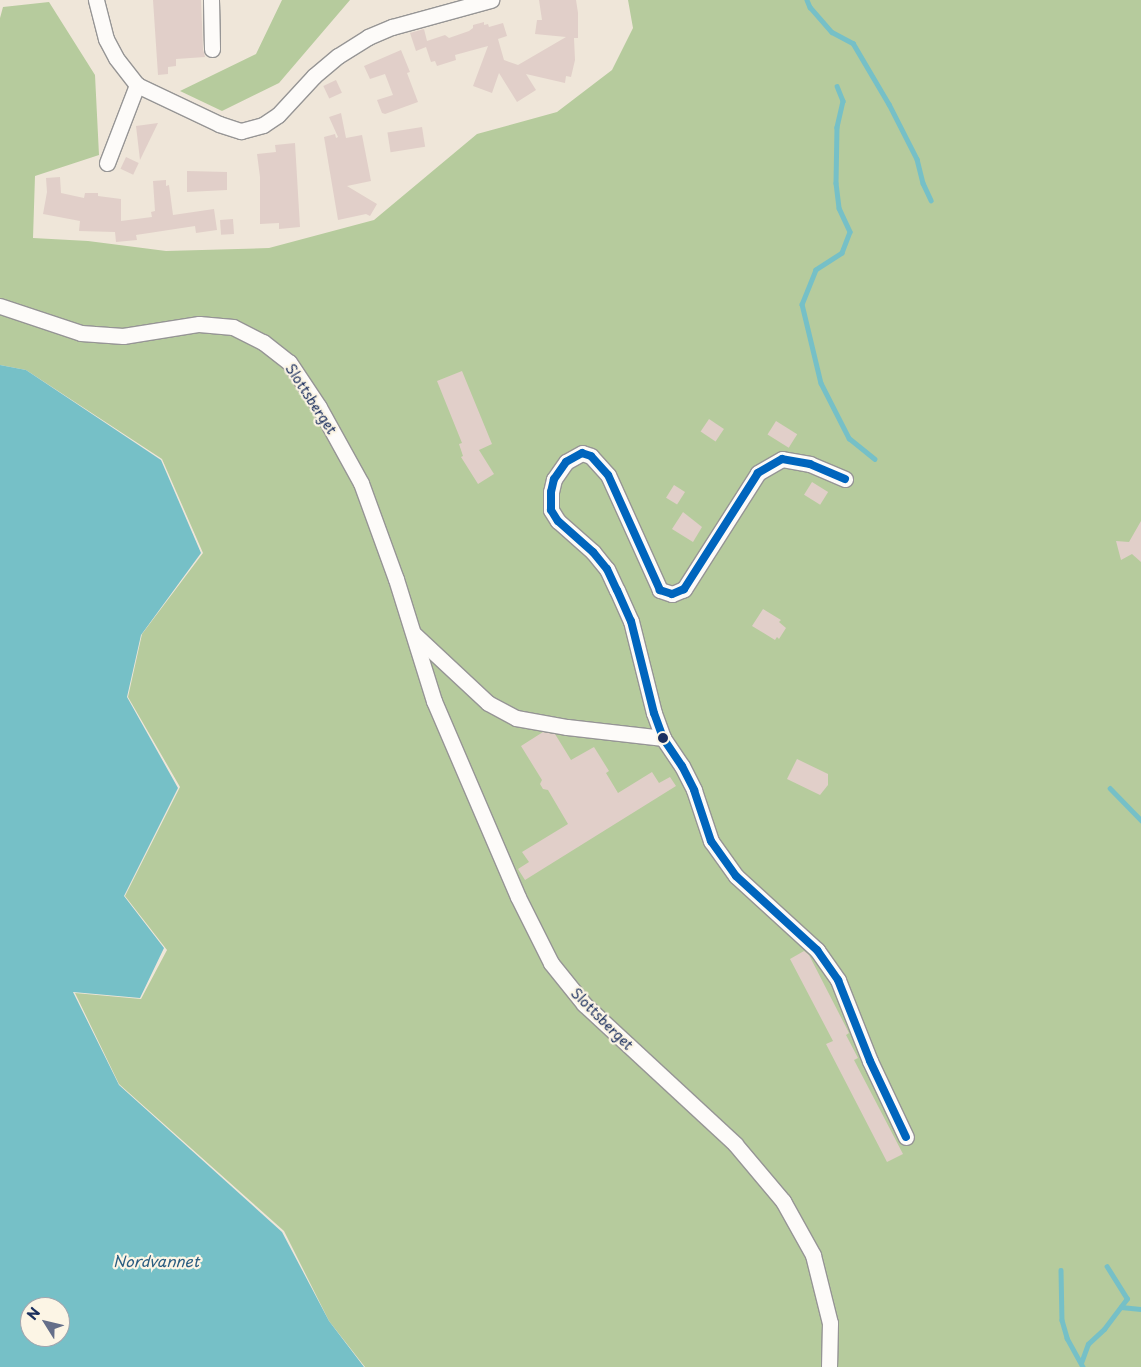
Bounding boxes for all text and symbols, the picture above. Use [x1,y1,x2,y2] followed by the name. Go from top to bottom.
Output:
[282,361,340,437] street label: Slottsberget
[658,733,668,743] unlabelled marker
[567,984,637,1054] street label: Slottsberget
[113,1252,199,1270] water label: Nordvannet
[20,1297,70,1347] north arrow
[22,1303,45,1324] text: N

